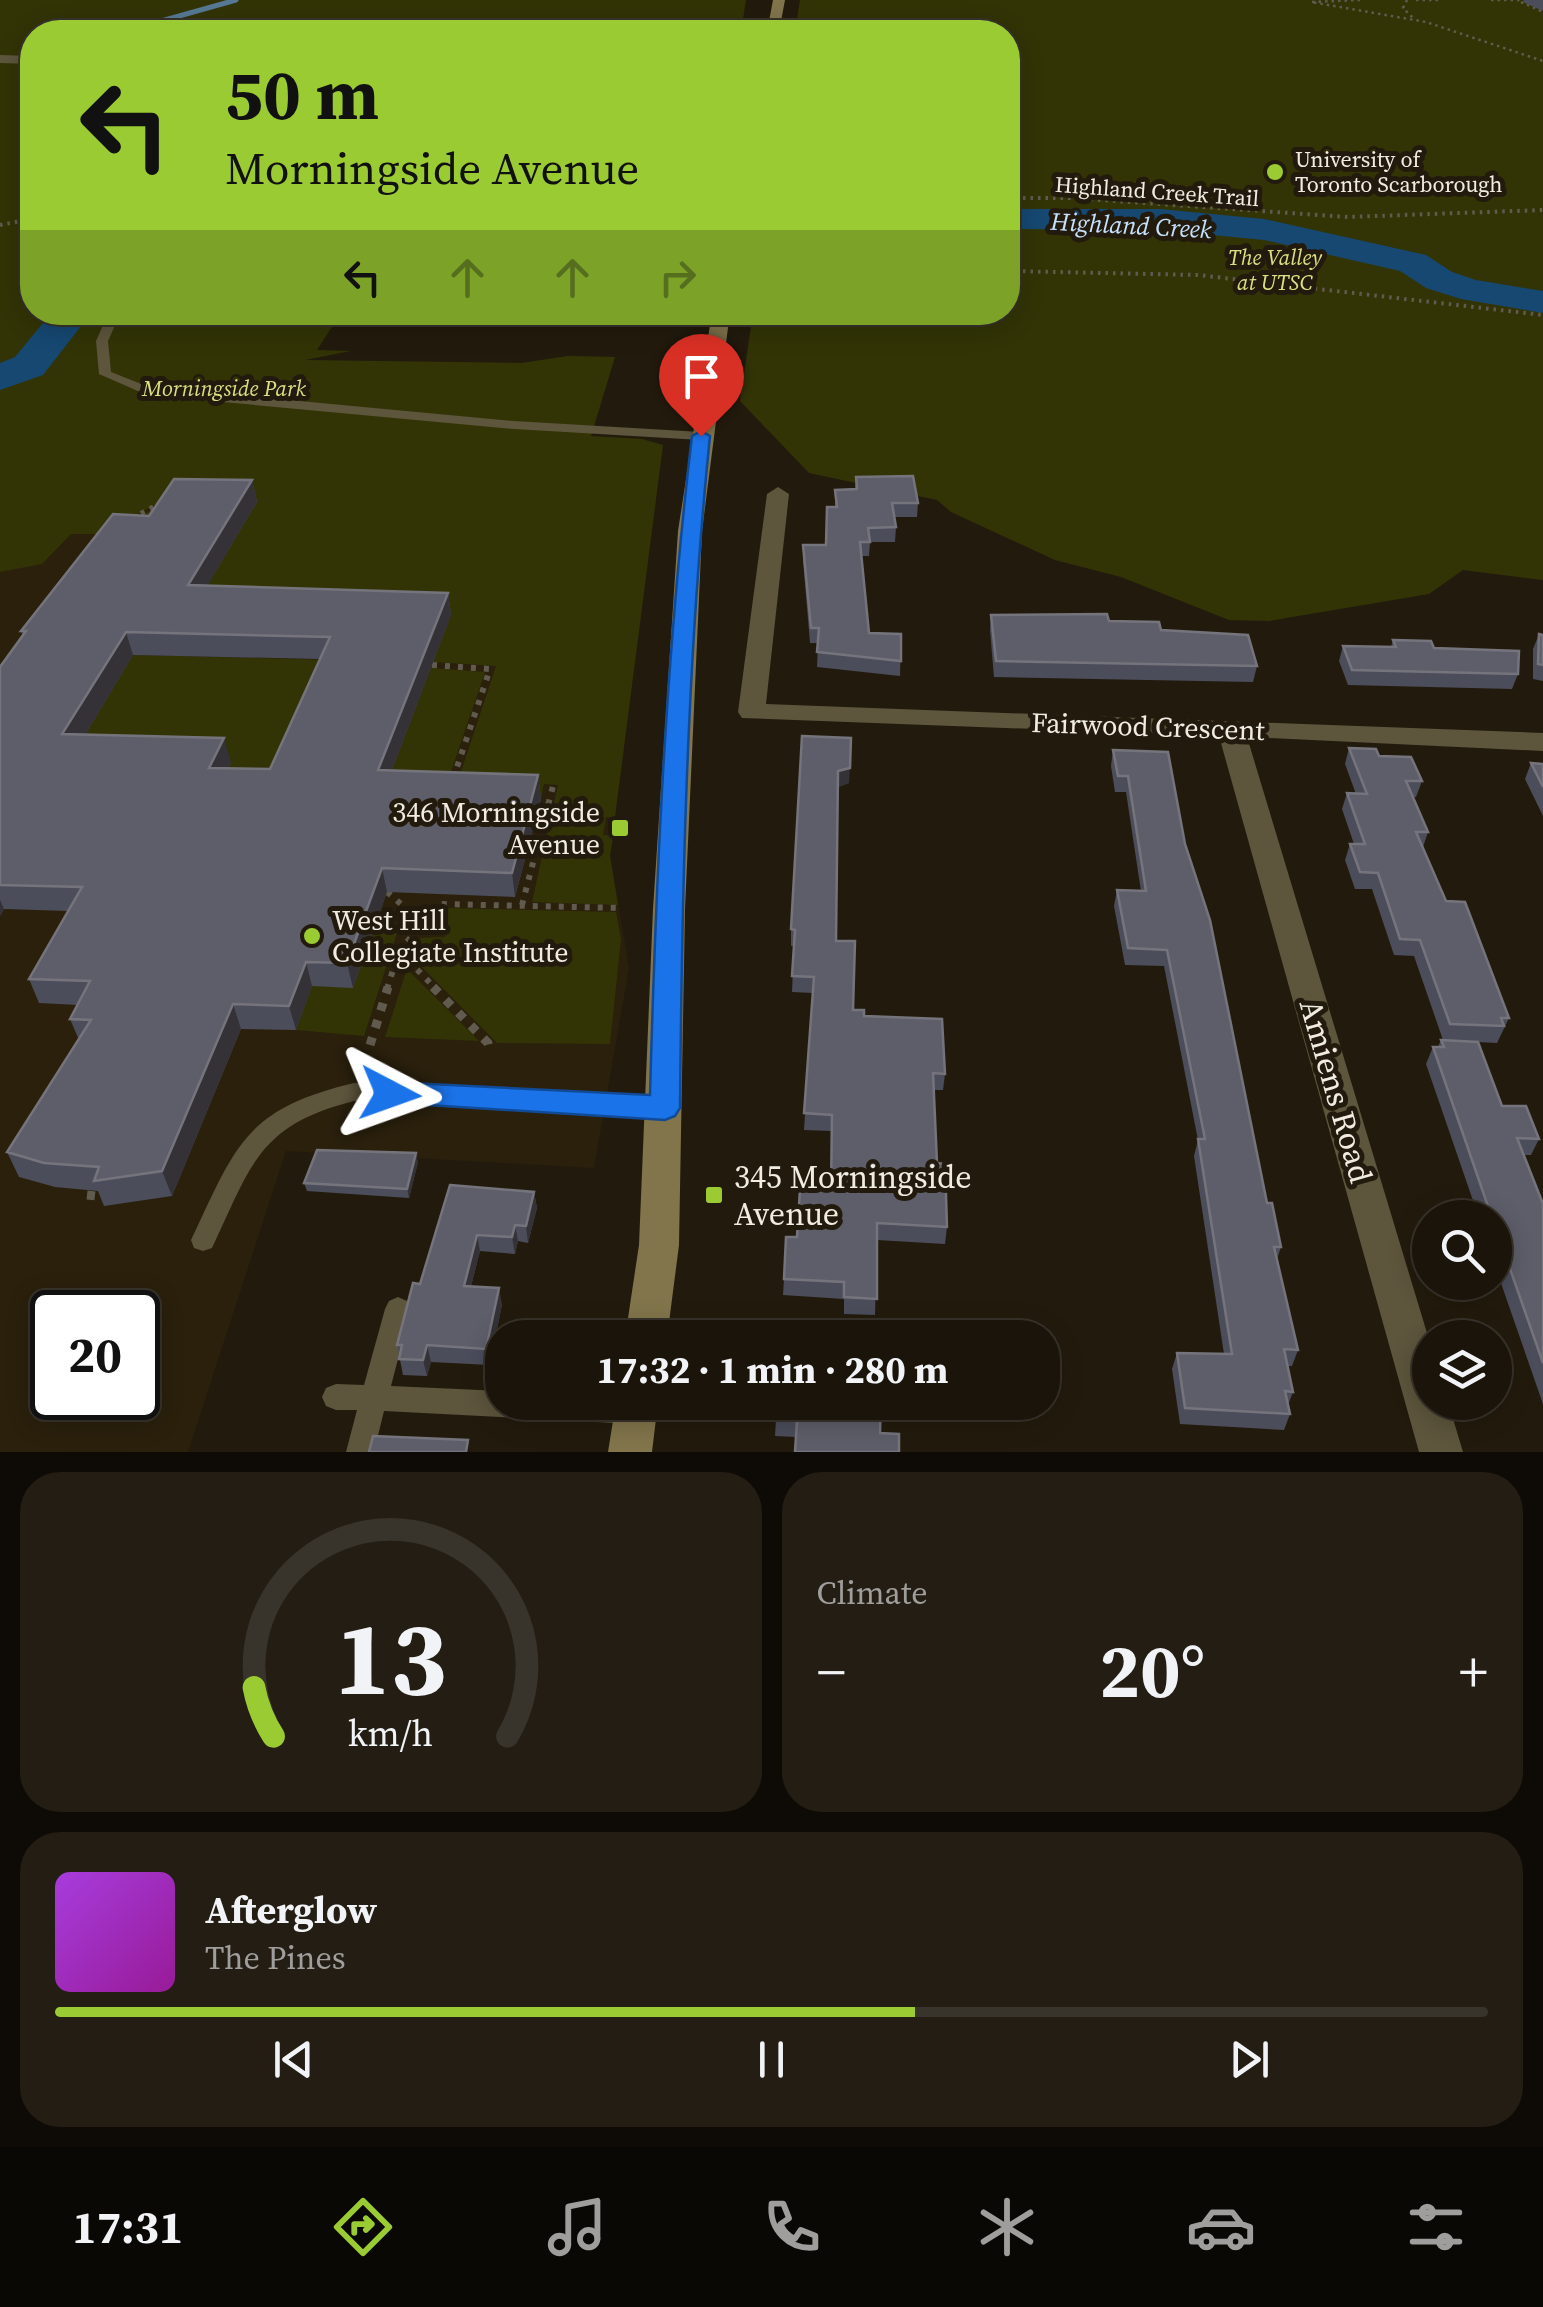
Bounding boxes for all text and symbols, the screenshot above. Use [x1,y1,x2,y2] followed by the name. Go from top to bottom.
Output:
[225,46,379,142] text: 50 m
[60,60,190,190] icon: left
[225,137,639,199] text: Morningside Avenue
[1295,144,1502,199] place label: University of Toronto Scarborough
[1264,161,1286,183] marker: University of Toronto Scarborough
[1054,169,1260,213] street label: Highland Creek Trail
[1049,204,1213,246] water label: Highland Creek
[1228,242,1322,297] park label: The Valley at UTSC
[335,250,390,305] icon: left
[440,250,495,305] icon: ahead
[545,250,600,305] icon: ahead
[650,250,705,305] icon: right
[659,334,744,437] pin
[674,349,729,404] icon: arrive
[141,373,306,403] park label: Morningside Park
[1031,703,1266,749] street label: Fairwood Crescent
[392,793,600,863] place label: 346 Morningside Avenue
[609,817,631,839] marker: 346 Morningside Avenue
[332,901,569,971] place label: West Hill Collegiate Institute
[301,925,323,947] marker: West Hill Collegiate Institute
[1289,994,1383,1188] street label: Amiens Road
[338,1042,442,1146] position arrow
[734,1155,972,1236] place label: 345 Morningside Avenue
[703,1184,725,1206] marker: 345 Morningside Avenue
[1412,1200,1512,1420] map controls
[1412,1200,1512,1300] button: search
[30,1290,160,1420] speed limit sign: 20
[1412,1320,1512,1420] button: layers
[596,1344,949,1396] text: 17:32 · 1 min · 280 m
[817,1571,928,1615] text: Climate
[334,1586,447,1729] text: 13
[1099,1619,1205,1722] text: 20°
[817,1634,846,1709] text: −
[1459,1634,1488,1709] text: +
[348,1709,433,1758] text: km/h
[205,1884,377,1936] text: Afterglow
[205,1936,346,1980] text: The Pines
[266,2032,321,2087] icon: previous
[744,2032,799,2087] icon: pause
[1222,2032,1277,2087] icon: next
[328,2192,398,2262] icon: directions
[542,2192,612,2262] icon: music
[757,2192,827,2262] icon: phone
[972,2192,1042,2262] icon: climate
[1186,2192,1256,2262] icon: car
[1401,2192,1471,2262] icon: filters
[72,2196,183,2258] text: 17:31

